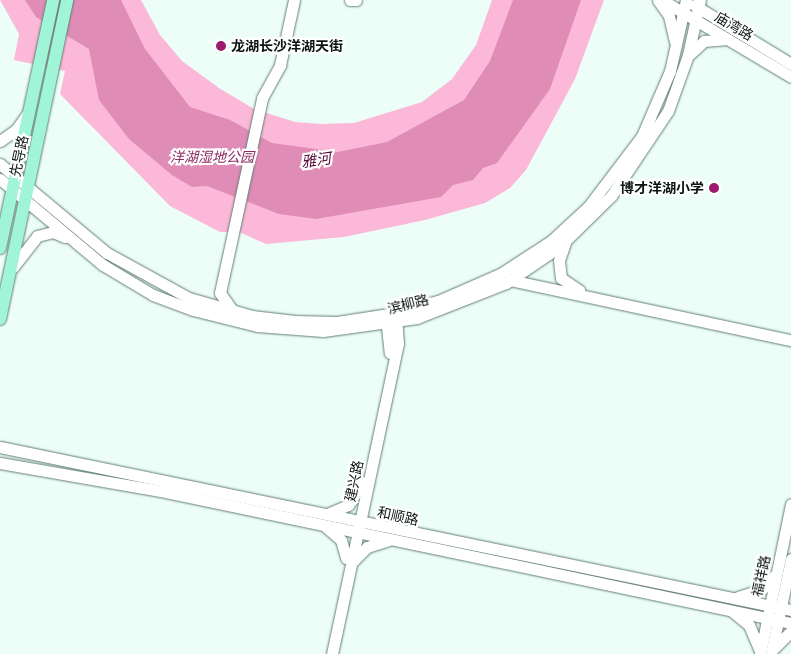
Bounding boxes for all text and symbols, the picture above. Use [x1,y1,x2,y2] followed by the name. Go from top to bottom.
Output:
[712,8,756,44] street label: 庙湾路
[231,38,343,54] place label: 龙湖长沙洋湖天街
[215,40,227,52] marker: 龙湖长沙洋湖天街
[6,134,32,178] street label: 先导路
[170,149,254,165] park label: 洋湖湿地公园
[300,149,332,171] water label: 雅河
[620,180,704,196] place label: 博才洋湖小学
[708,182,720,194] marker: 博才洋湖小学
[386,291,430,317] street label: 滨柳路
[341,459,367,503] street label: 建兴路
[376,503,420,529] street label: 和顺路
[748,554,774,598] street label: 福祥路

